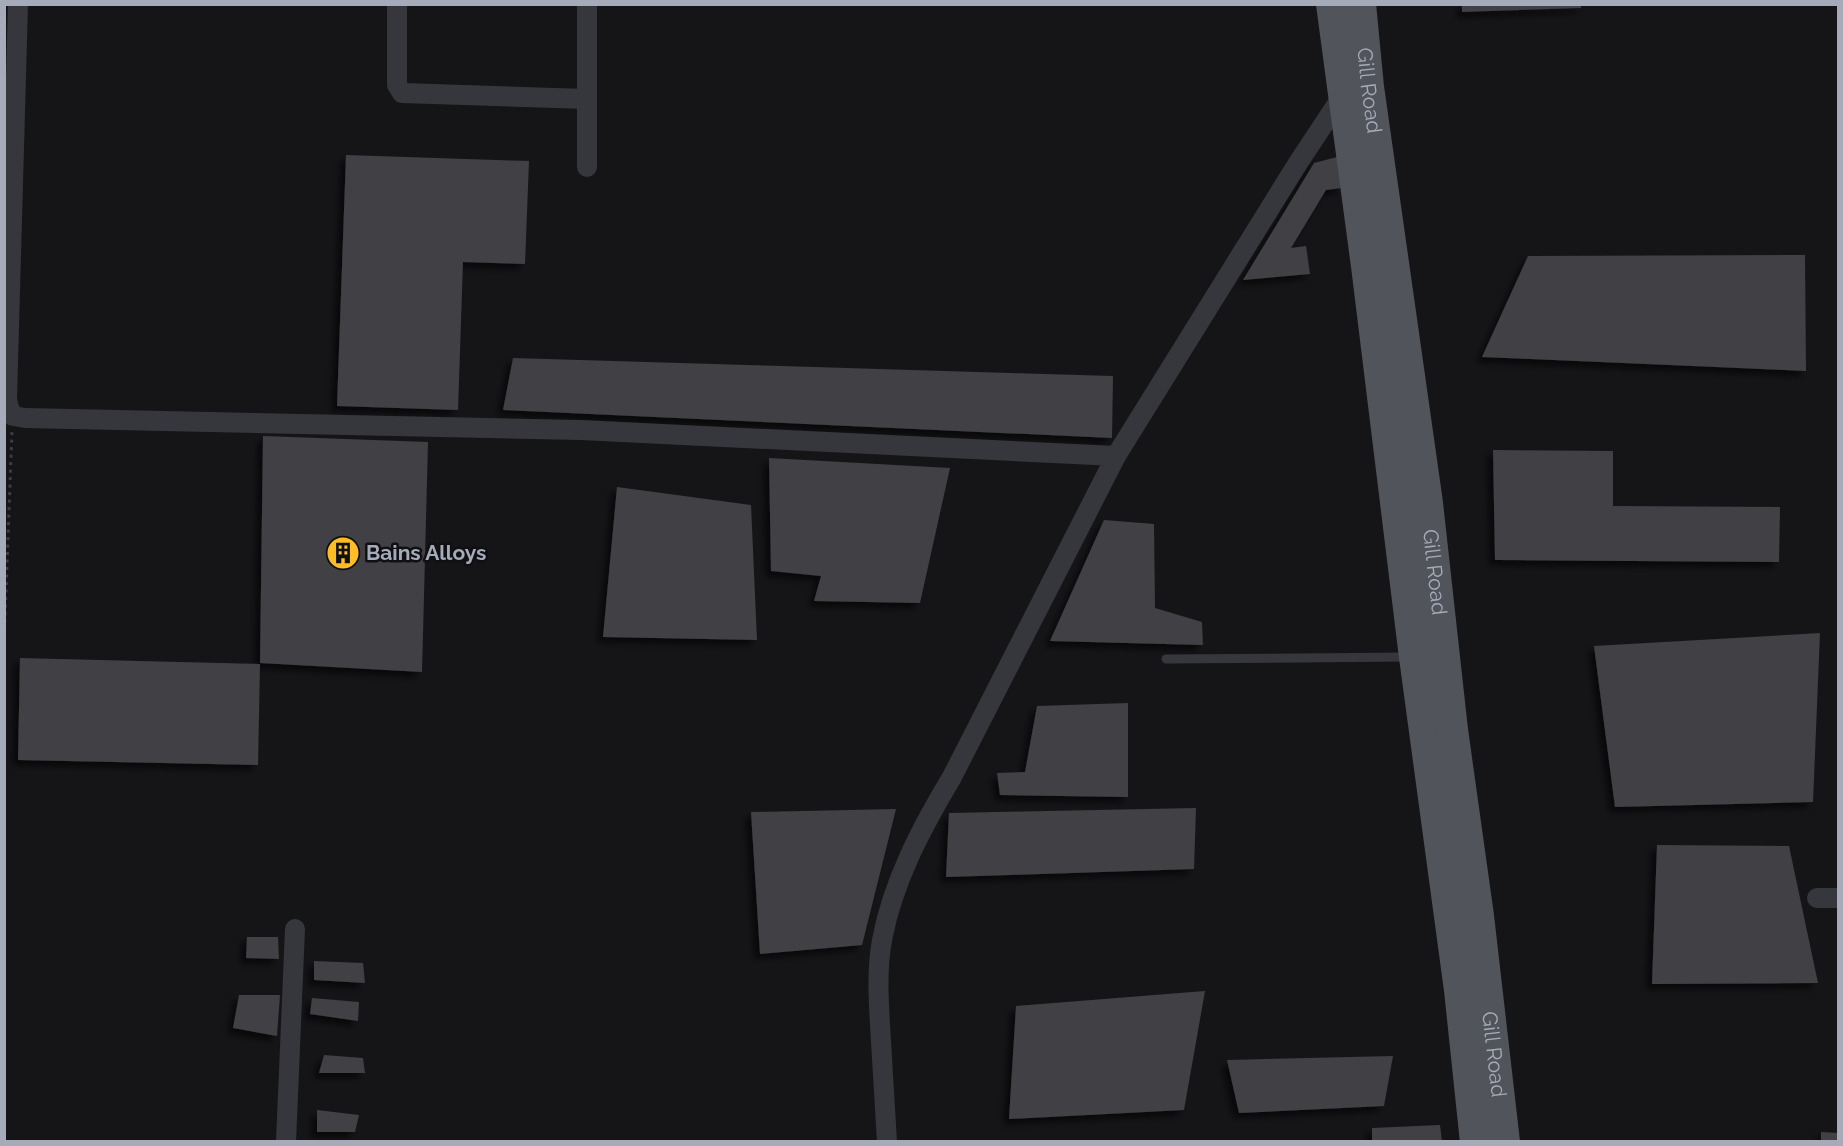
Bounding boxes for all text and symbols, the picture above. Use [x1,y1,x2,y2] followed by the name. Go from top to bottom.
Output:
[1352,46,1387,135] street label: Gill Road
[1418,528,1452,616] street label: Gill Road
[325,535,361,571] building icon: Bains Alloys
[366,540,486,565] place label: Bains Alloys
[1477,1010,1512,1099] street label: Gill Road

